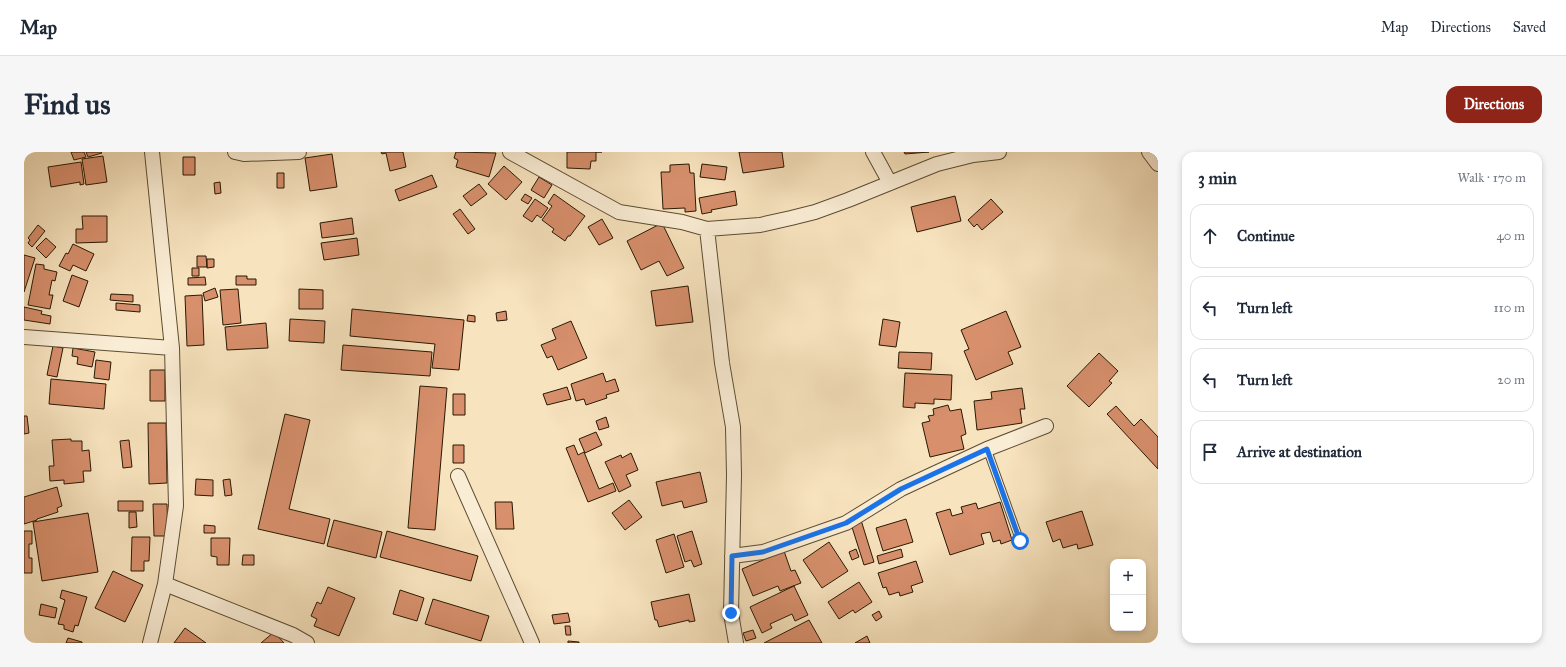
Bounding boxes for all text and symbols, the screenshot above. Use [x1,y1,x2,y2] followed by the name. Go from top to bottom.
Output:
[20,16,57,39] text: Map
[1381,19,1408,36] text: Map
[1430,19,1491,36] text: Directions
[1513,19,1546,36] text: Saved
[1446,86,1542,123] button: Directions
[24,87,110,122] text: Find us
[1198,168,1237,189] text: 3 min
[1457,170,1526,186] text: Walk · 170 m
[1199,225,1221,247] icon: ahead
[1237,227,1295,245] text: Continue
[1496,228,1525,244] text: 40 m
[1199,297,1221,319] icon: left
[1237,299,1293,317] text: Turn left
[1493,300,1525,316] text: 110 m
[1199,369,1221,391] icon: left
[1237,371,1293,389] text: Turn left
[1497,372,1525,388] text: 20 m
[1199,441,1221,463] icon: arrive
[1237,443,1362,461] text: Arrive at destination
[1011,532,1029,550] route start
[1110,559,1146,631] map controls
[1110,559,1146,595] button: +
[1110,595,1146,631] button: −
[722,604,740,622] route end

